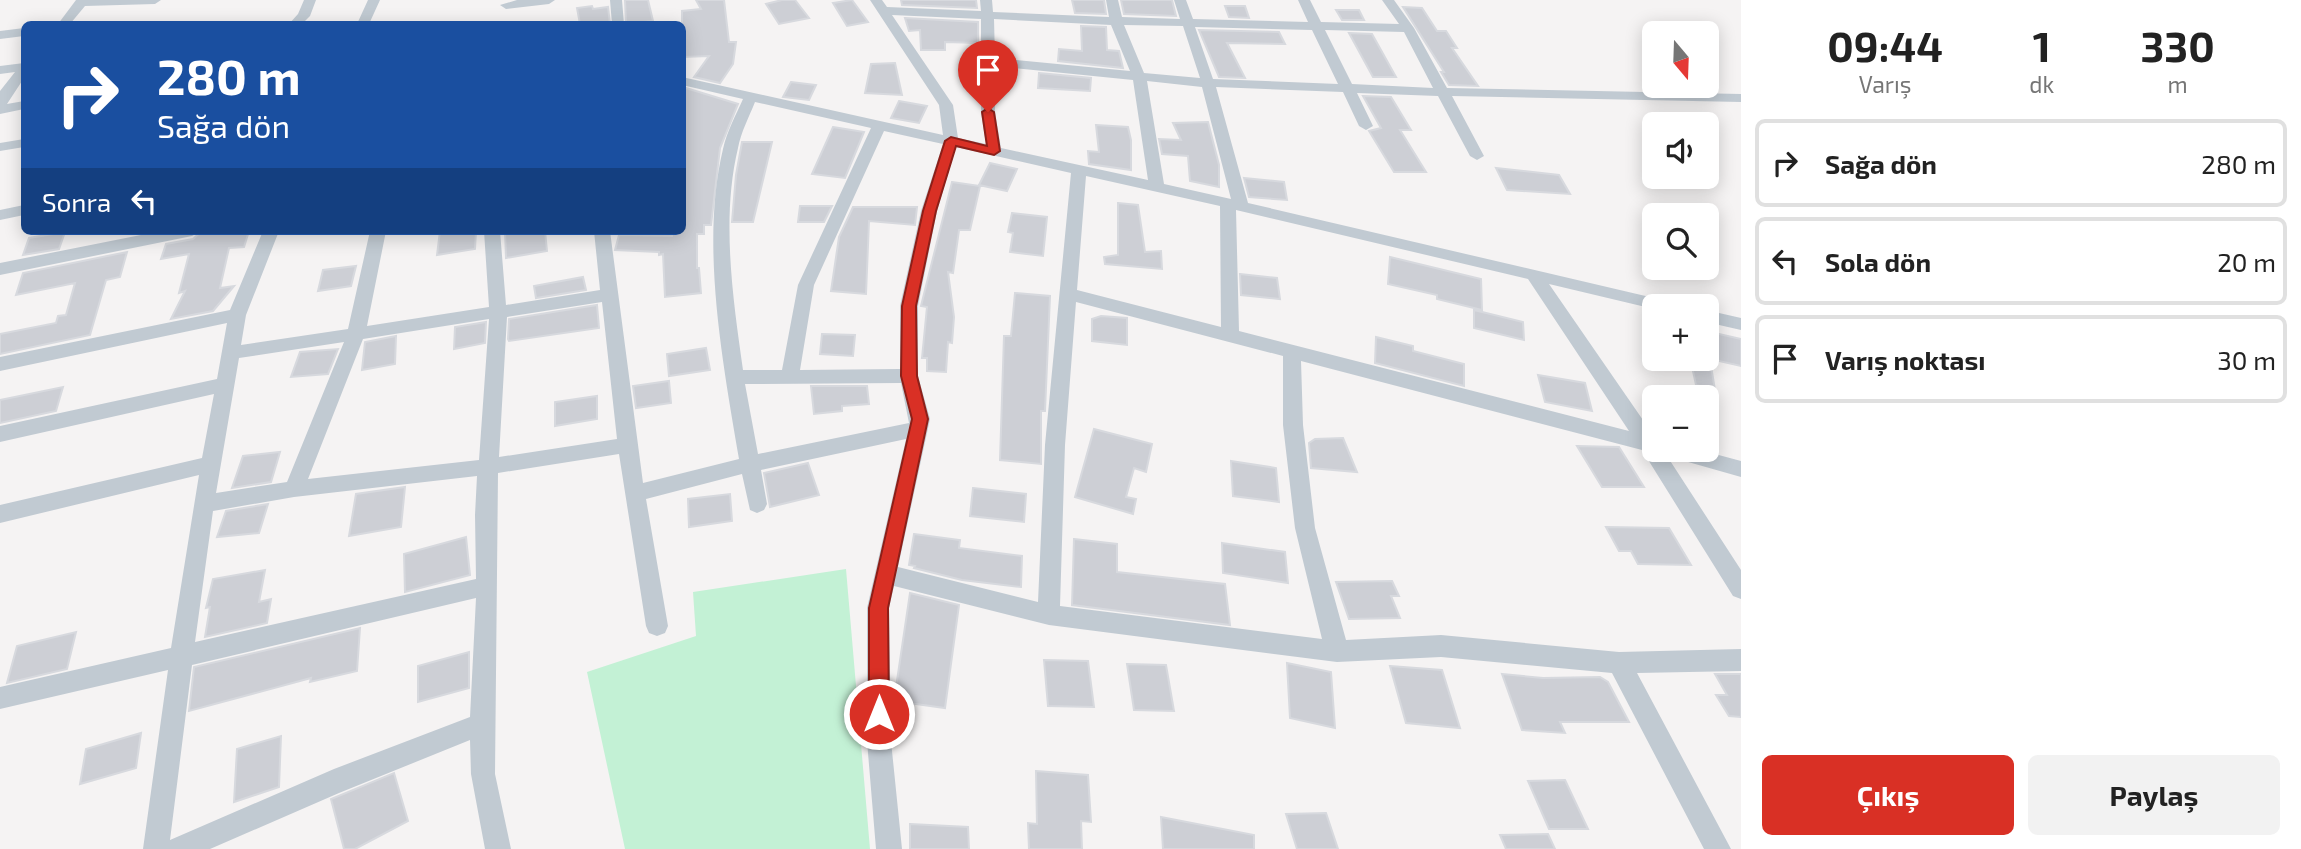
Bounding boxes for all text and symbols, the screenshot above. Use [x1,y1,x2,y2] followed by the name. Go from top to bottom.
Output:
[1827,20,1943,70] text: 09:44
[2033,20,2051,70] text: 1
[2141,20,2215,70] text: 330
[1642,21,1718,98] north arrow
[1642,21,1719,462] map controls
[958,40,1018,112] pin
[157,46,301,105] text: 280 m
[42,49,133,140] icon: right
[969,51,1007,89] icon: arrive
[1859,70,1911,98] text: Varış
[2029,70,2054,98] text: dk
[2168,70,2188,98] text: m
[157,106,290,144] text: Sağa dön
[1642,112,1719,189] button: sound
[1766,144,1804,182] icon: right
[1825,148,1937,179] text: Sağa dön
[2201,148,2276,179] text: 280 m
[125,182,163,220] icon: left
[42,186,111,217] text: Sonra
[1642,203,1719,280] button: search
[1766,242,1804,280] icon: left
[1825,246,1931,277] text: Sola dön
[2217,246,2276,277] text: 20 m
[1642,294,1719,371] button: +
[1766,340,1804,378] icon: arrive
[1825,344,1985,375] text: Varış noktası
[2217,344,2276,375] text: 30 m
[1642,385,1719,462] button: −
[842,677,916,751] position arrow
[1762,755,2014,835] button: Çıkış
[2028,755,2280,835] button: Paylaş

